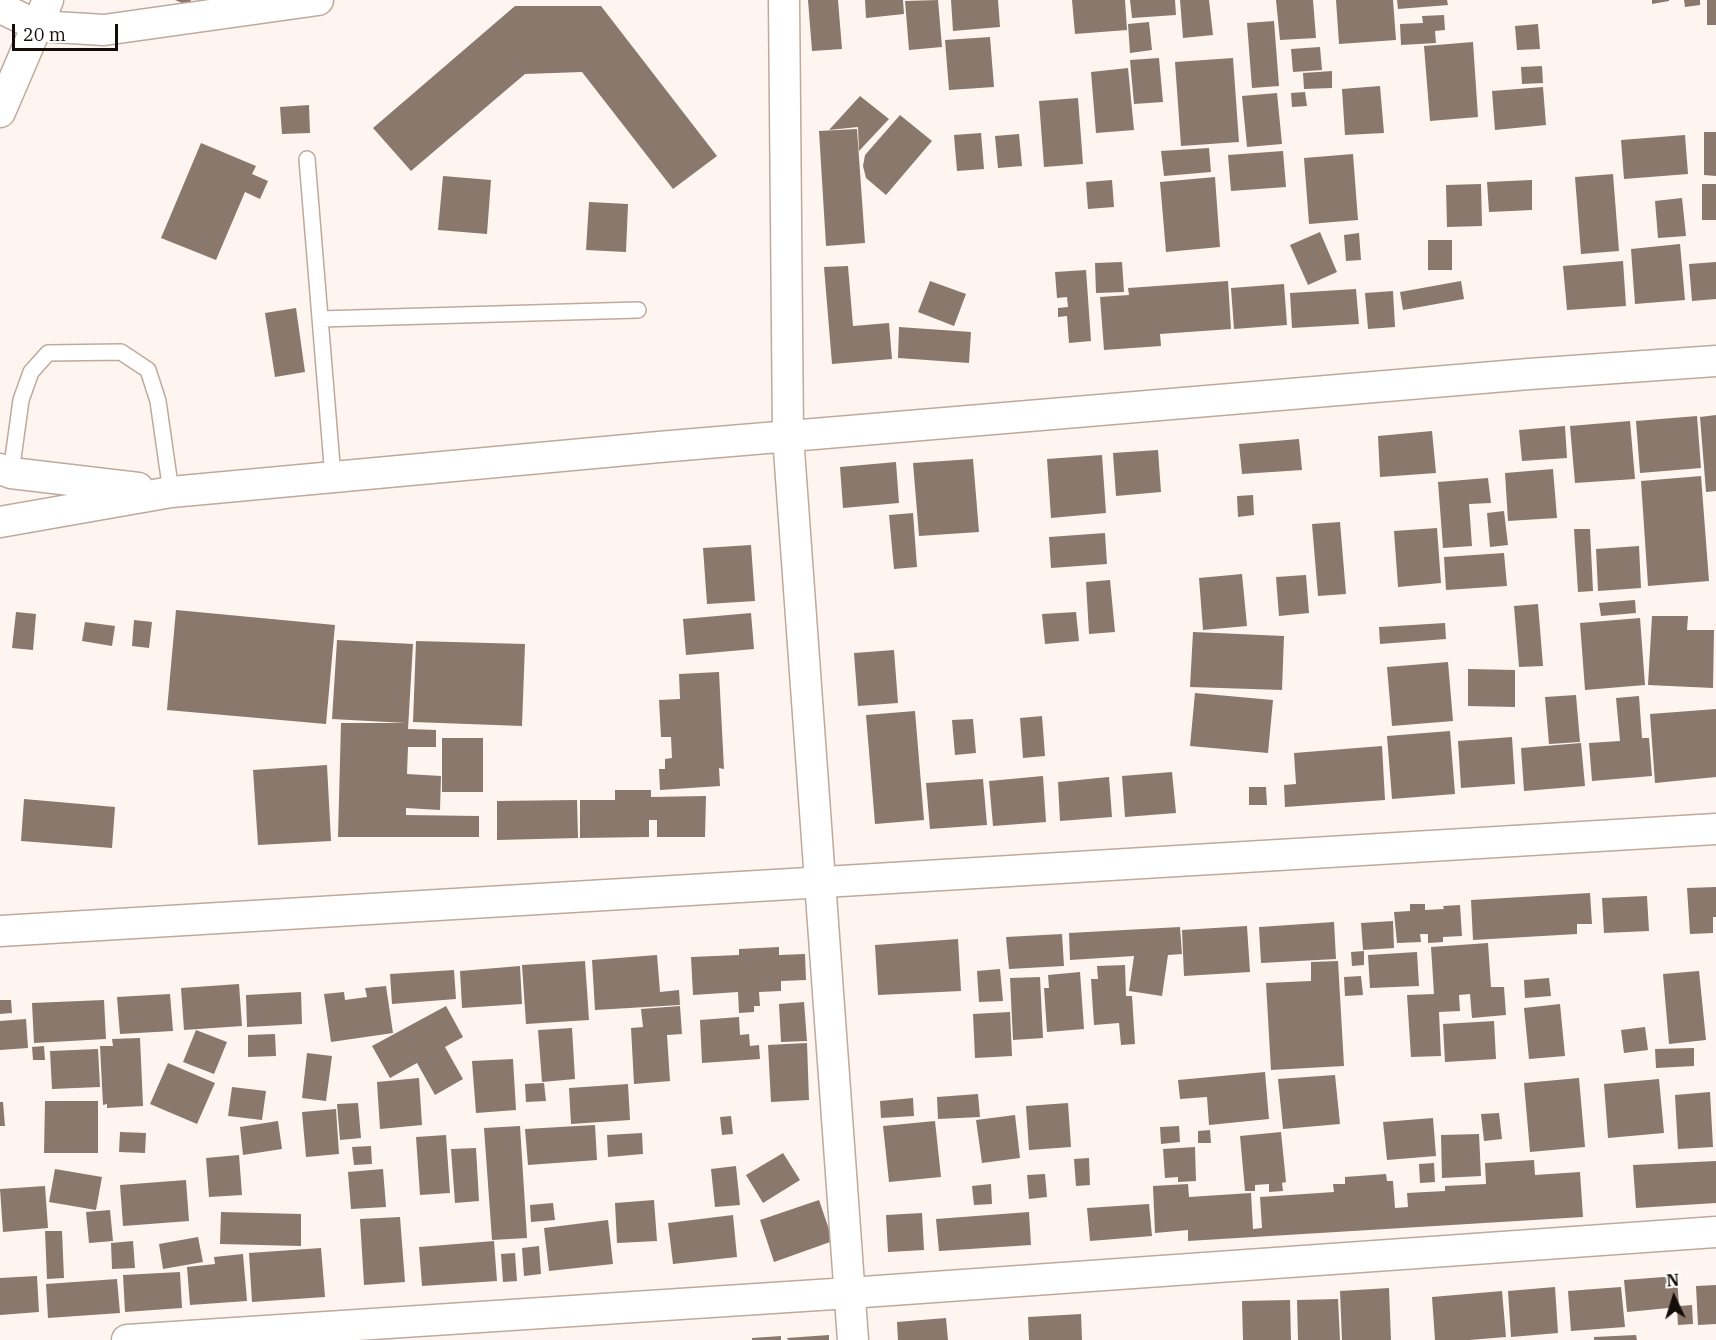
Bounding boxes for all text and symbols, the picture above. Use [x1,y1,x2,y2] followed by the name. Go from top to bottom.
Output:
[15,12,122,50] scale bar
[23,23,66,46] text: 20 m
[1644,1268,1704,1328] north arrow
[1666,1270,1680,1290] text: N

